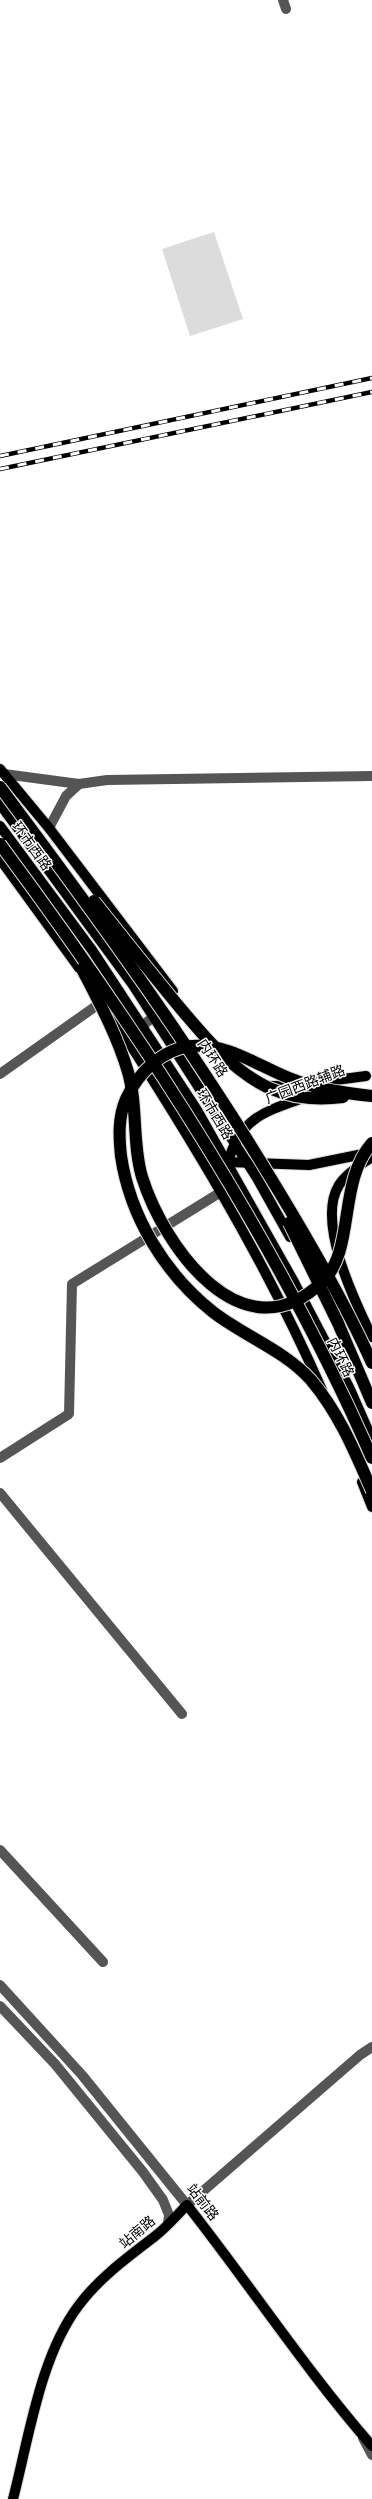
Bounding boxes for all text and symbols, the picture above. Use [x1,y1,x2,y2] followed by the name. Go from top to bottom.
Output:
[8,817,57,874] street label: 环市西路
[194,1035,233,1081] street label: 内环路
[262,1060,347,1107] street label: 广园西路辅路
[193,1085,238,1143] street label: 环市西路
[324,1334,359,1380] street label: 内环路
[183,2179,224,2224] street label: 站前路
[114,2211,159,2252] street label: 站南路

